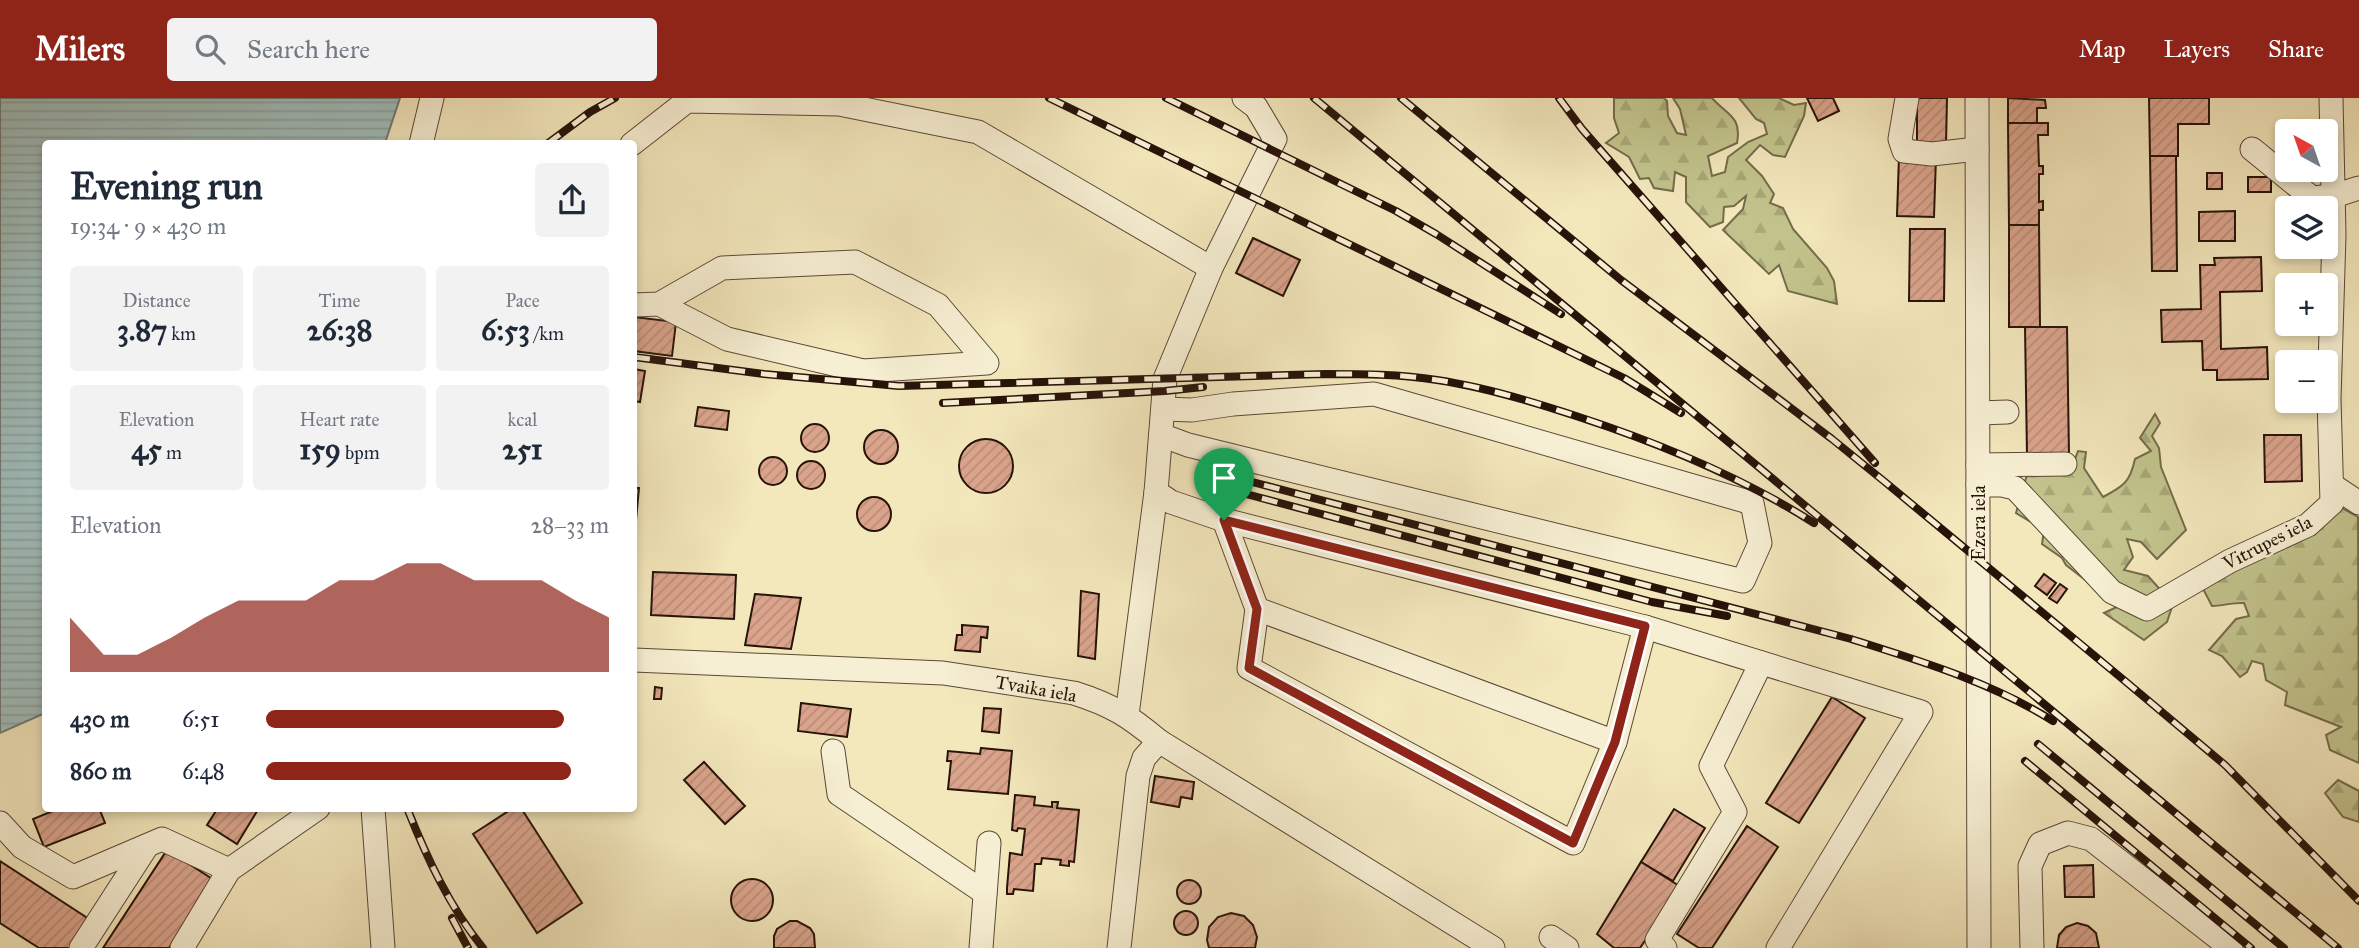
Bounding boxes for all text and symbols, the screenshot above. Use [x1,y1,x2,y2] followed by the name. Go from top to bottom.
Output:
[167,18,657,81] search box
[35,29,125,69] text: Milers
[191,30,229,68] icon: search
[247,33,370,65] text: Search here
[2079,34,2126,64] text: Map
[2164,34,2230,64] text: Layers
[2268,34,2324,64] text: Share
[2275,119,2338,182] north arrow
[2275,119,2338,413] map controls
[70,163,263,209] text: Evening run
[535,163,609,237] button: share
[2275,196,2338,259] button: layers
[70,212,226,240] text: 19:34 · 9 × 430 m
[2275,273,2338,336] button: +
[122,289,191,312] text: Distance
[318,289,361,312] text: Time
[505,289,540,312] text: Pace
[117,312,167,348] text: 3.87
[307,312,372,348] text: 26:38
[481,312,530,348] text: 6:53
[167,322,196,345] text: km
[530,322,564,345] text: /km
[2275,350,2338,413] button: −
[119,408,194,431] text: Elevation
[300,408,379,431] text: Heart rate
[508,408,537,431] text: kcal
[131,431,162,467] text: 45
[299,431,341,467] text: 159
[502,431,543,467] text: 251
[162,441,182,464] text: m
[341,441,380,464] text: bpm
[1194,448,1254,520] pin
[1205,459,1243,497] icon: arrive
[1967,484,1990,561] street label: Ezera iela
[2218,510,2317,575] street label: Vitrupes iela
[70,511,161,539] text: Elevation
[531,511,609,539] text: 28–33 m
[993,670,1079,707] street label: Tvaika iela
[70,705,130,733] text: 430 m
[182,705,219,733] text: 6:51
[70,757,132,785] text: 860 m
[182,757,225,785] text: 6:48

